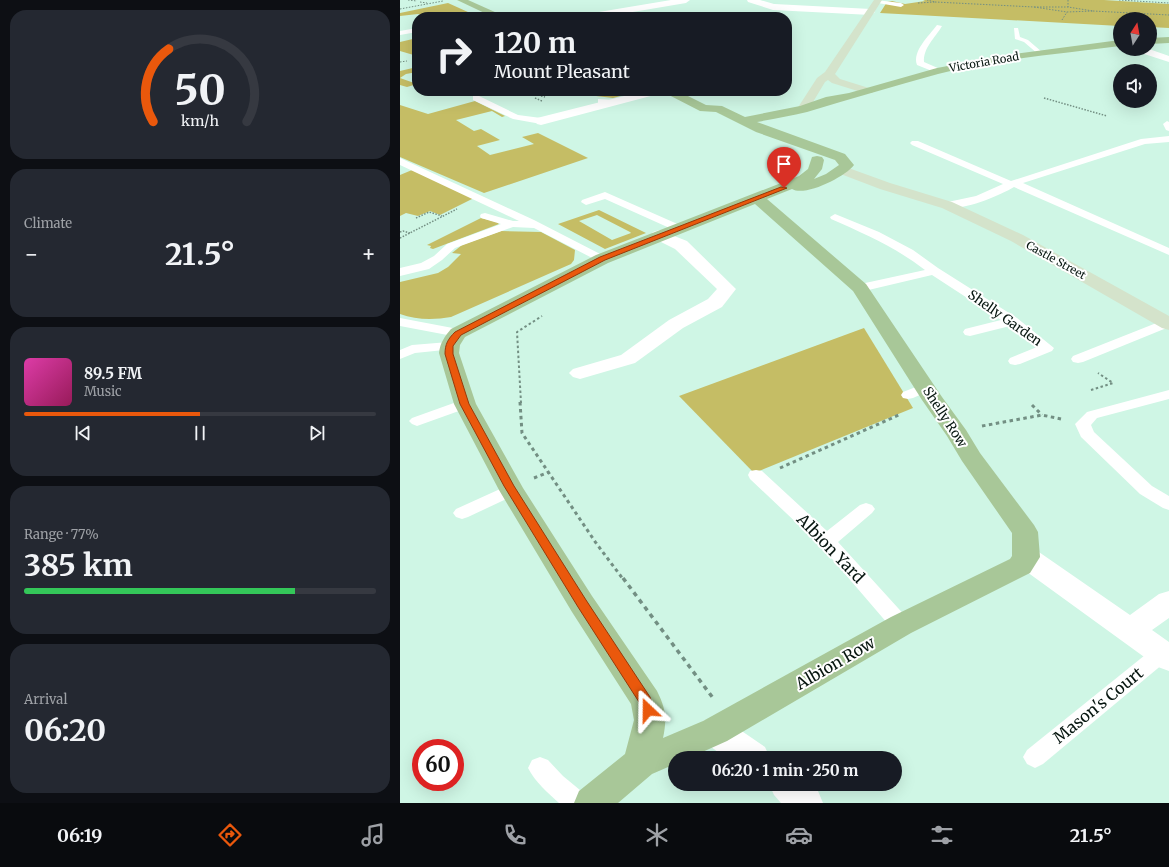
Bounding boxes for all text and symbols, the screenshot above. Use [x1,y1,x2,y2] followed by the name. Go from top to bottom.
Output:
[1113,12,1157,56] north arrow
[1113,12,1157,108] map controls
[494,25,576,61] text: 120 m
[428,28,480,80] icon: right
[947,49,1020,75] street label: Victoria Road
[494,60,630,83] text: Mount Pleasant
[174,64,226,116] text: 50
[1113,64,1157,108] button: sound
[181,112,219,130] text: km/h
[767,147,801,188] pin
[773,153,795,175] icon: arrive
[24,215,72,232] text: Climate
[165,235,235,273] text: 21.5°
[1024,238,1089,282] street label: Castle Street
[24,240,39,268] text: −
[361,240,376,268] text: +
[965,286,1046,350] street label: Shelly Garden
[84,364,142,383] text: 89.5 FM
[84,383,122,400] text: Music
[919,383,971,451] street label: Shelly Row
[72,422,94,444] icon: previous
[189,422,211,444] icon: pause
[306,422,328,444] icon: next
[792,508,869,587] street label: Albion Yard
[24,526,99,543] text: Range · 77%
[24,546,133,584] text: 385 km
[791,632,879,694] street label: Albion Row
[1049,662,1148,747] street label: Mason's Court
[627,689,669,731] position arrow
[24,691,67,708] text: Arrival
[24,711,106,749] text: 06:20
[412,739,464,791] speed limit sign: 60
[712,761,858,780] text: 06:20 · 1 min · 250 m
[216,821,244,849] icon: directions
[359,821,387,849] icon: music
[501,821,529,849] icon: phone
[643,821,671,849] icon: climate
[785,821,813,849] icon: car
[928,821,956,849] icon: filters
[57,824,102,847] text: 06:19
[1070,824,1112,847] text: 21.5°

